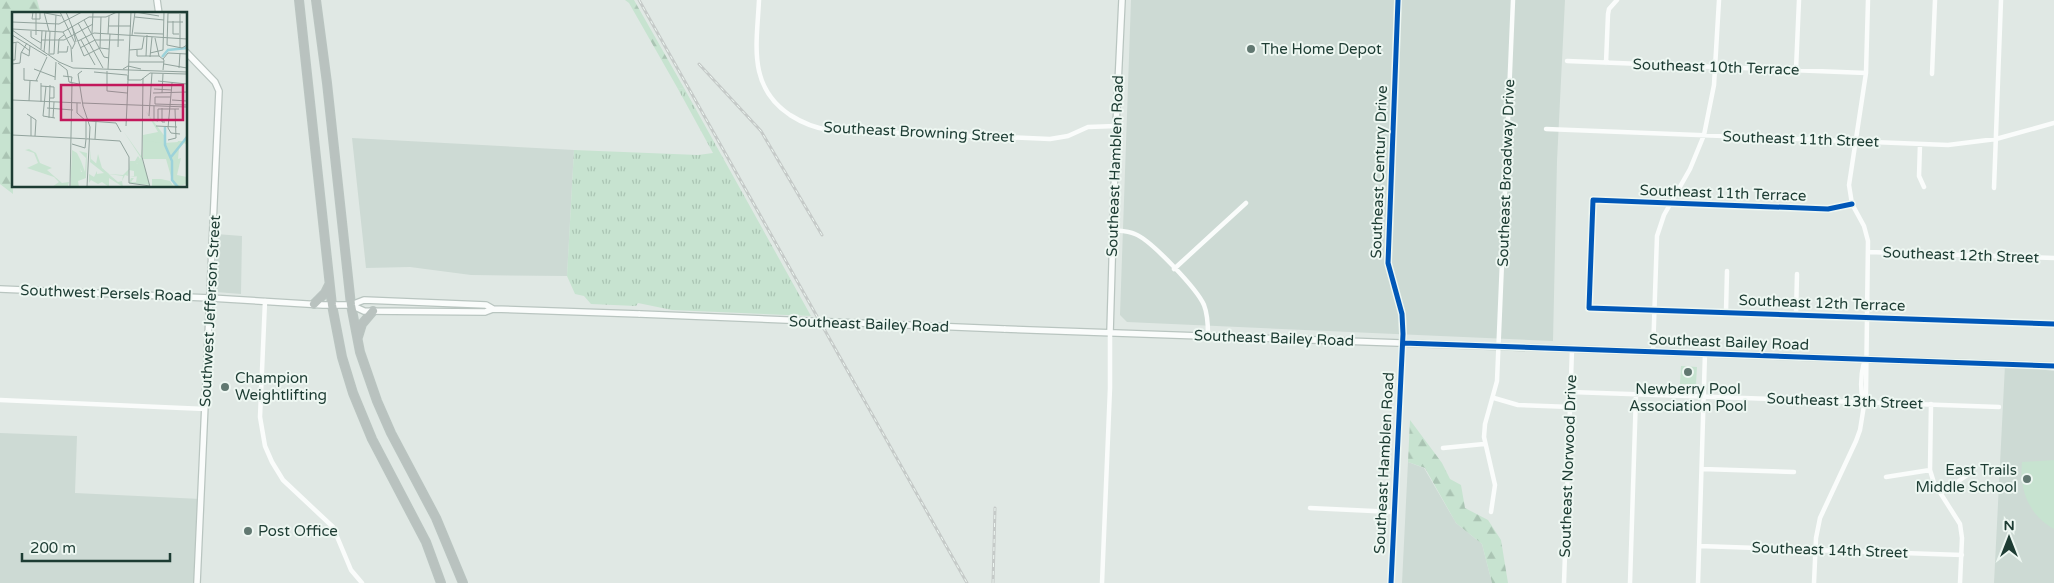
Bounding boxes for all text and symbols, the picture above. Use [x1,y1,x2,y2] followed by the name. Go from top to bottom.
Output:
[12,12,188,188] inset map
[1261,40,1382,58] place label: The Home Depot
[1245,43,1257,55] marker: The Home Depot
[1632,55,1800,79] street label: Southeast 10th Terrace
[1103,75,1127,257] street label: Southeast Hamblen Road
[1494,79,1518,267] street label: Southeast Broadway Drive
[1367,85,1391,259] street label: Southeast Century Drive
[823,118,1015,146] street label: Southeast Browning Street
[1722,127,1880,151] street label: Southeast 11th Street
[1639,181,1807,205] street label: Southeast 11th Terrace
[196,214,224,408] street label: Southwest Jefferson Street
[1882,243,2040,267] street label: Southeast 12th Street
[20,281,192,305] street label: Southwest Persels Road
[1738,291,1906,315] street label: Southeast 12th Terrace
[789,312,949,336] street label: Southeast Bailey Road
[1194,326,1354,350] street label: Southeast Bailey Road
[1649,330,1809,354] street label: Southeast Bailey Road
[1682,366,1694,378] marker: Newberry Pool Association Pool
[235,369,327,404] place label: Champion Weightlifting
[1370,372,1398,554] street label: Southeast Hamblen Road
[1556,374,1580,558] street label: Southeast Norwood Drive
[1629,380,1747,415] place label: Newberry Pool Association Pool
[219,381,231,393] marker: Champion Weightlifting
[1766,389,1924,413] street label: Southeast 13th Street
[1916,461,2017,496] place label: East Trails Middle School
[2021,473,2033,485] marker: East Trails Middle School
[1984,513,2034,563] north arrow
[2003,517,2015,534] text: N
[258,522,338,540] place label: Post Office
[242,525,254,537] marker: Post Office
[22,530,170,562] scale bar
[1751,538,1909,562] street label: Southeast 14th Street
[30,539,76,557] text: 200 m

